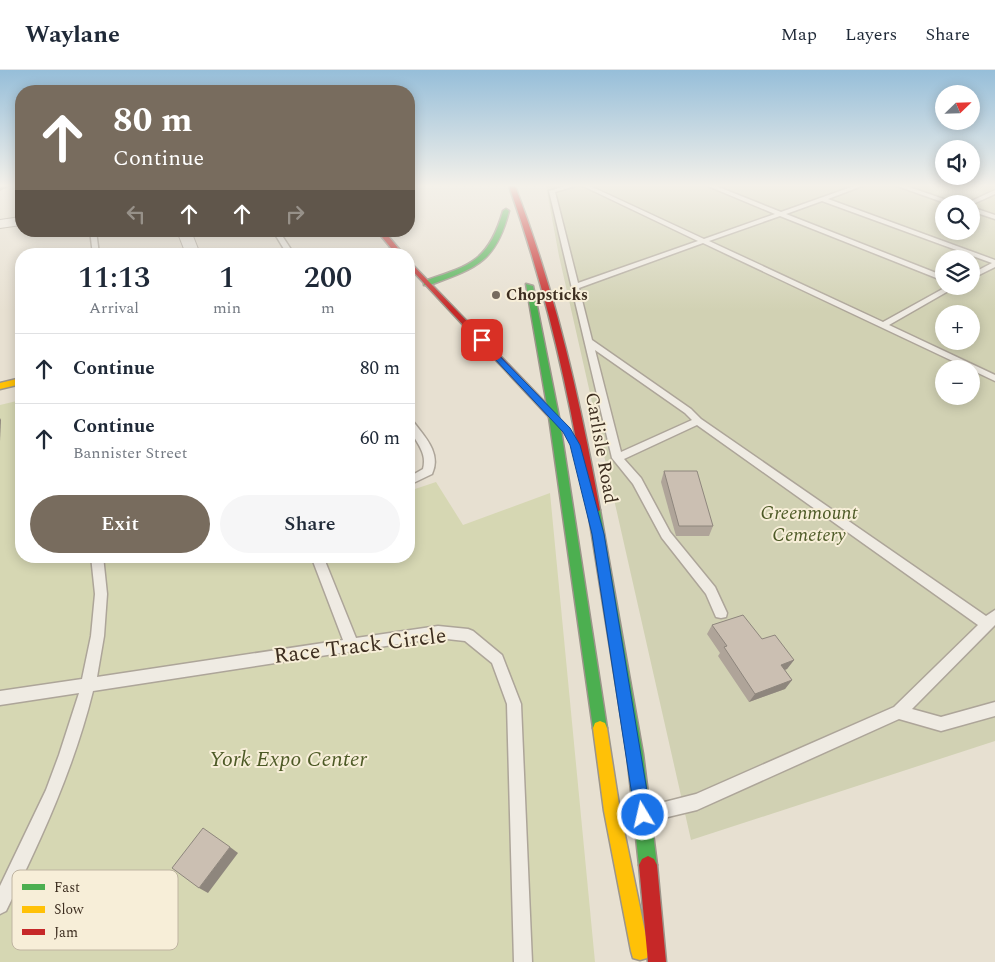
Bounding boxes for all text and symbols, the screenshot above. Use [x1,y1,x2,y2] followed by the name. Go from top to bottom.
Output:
[25,17,120,53] text: Waylane
[781,21,817,48] text: Map
[845,21,897,48] text: Layers
[925,21,970,48] text: Share
[935,85,980,130] north arrow
[935,85,980,405] map controls
[113,94,193,147] text: 80 m
[30,105,95,170] icon: ahead
[935,140,980,185] button: sound
[113,142,204,175] text: Continue
[935,195,980,240] button: search
[122,200,150,228] icon: left
[175,200,203,228] icon: ahead
[228,200,256,228] icon: ahead
[281,200,309,228] icon: right
[935,250,980,295] button: layers
[78,255,150,301] text: 11:13
[219,255,235,301] text: 1
[304,255,352,301] text: 200
[506,283,588,307] place label: Chopsticks
[490,289,502,301] marker: Chopsticks
[89,296,139,320] text: Arrival
[213,296,241,320] text: min
[321,296,335,320] text: m
[935,305,980,350] button: +
[461,319,503,361] pin
[468,326,496,354] icon: arrive
[73,354,155,383] text: Continue
[360,354,400,383] text: 80 m
[30,355,58,383] icon: ahead
[935,360,980,405] button: −
[577,390,625,506] street label: Carlisle Road
[73,412,155,441] text: Continue
[360,424,400,453] text: 60 m
[30,425,58,453] icon: ahead
[73,441,187,465] text: Bannister Street
[30,495,210,553] button: Exit
[220,495,400,553] button: Share
[761,499,858,550] park label: Greenmount Cemetery
[272,619,448,673] street label: Race Track Circle
[209,743,367,776] park label: York Expo Center
[616,788,668,840] position arrow
[12,870,178,950] legend
[54,877,80,898] text: Fast
[54,899,84,920] text: Slow
[54,922,78,943] text: Jam

